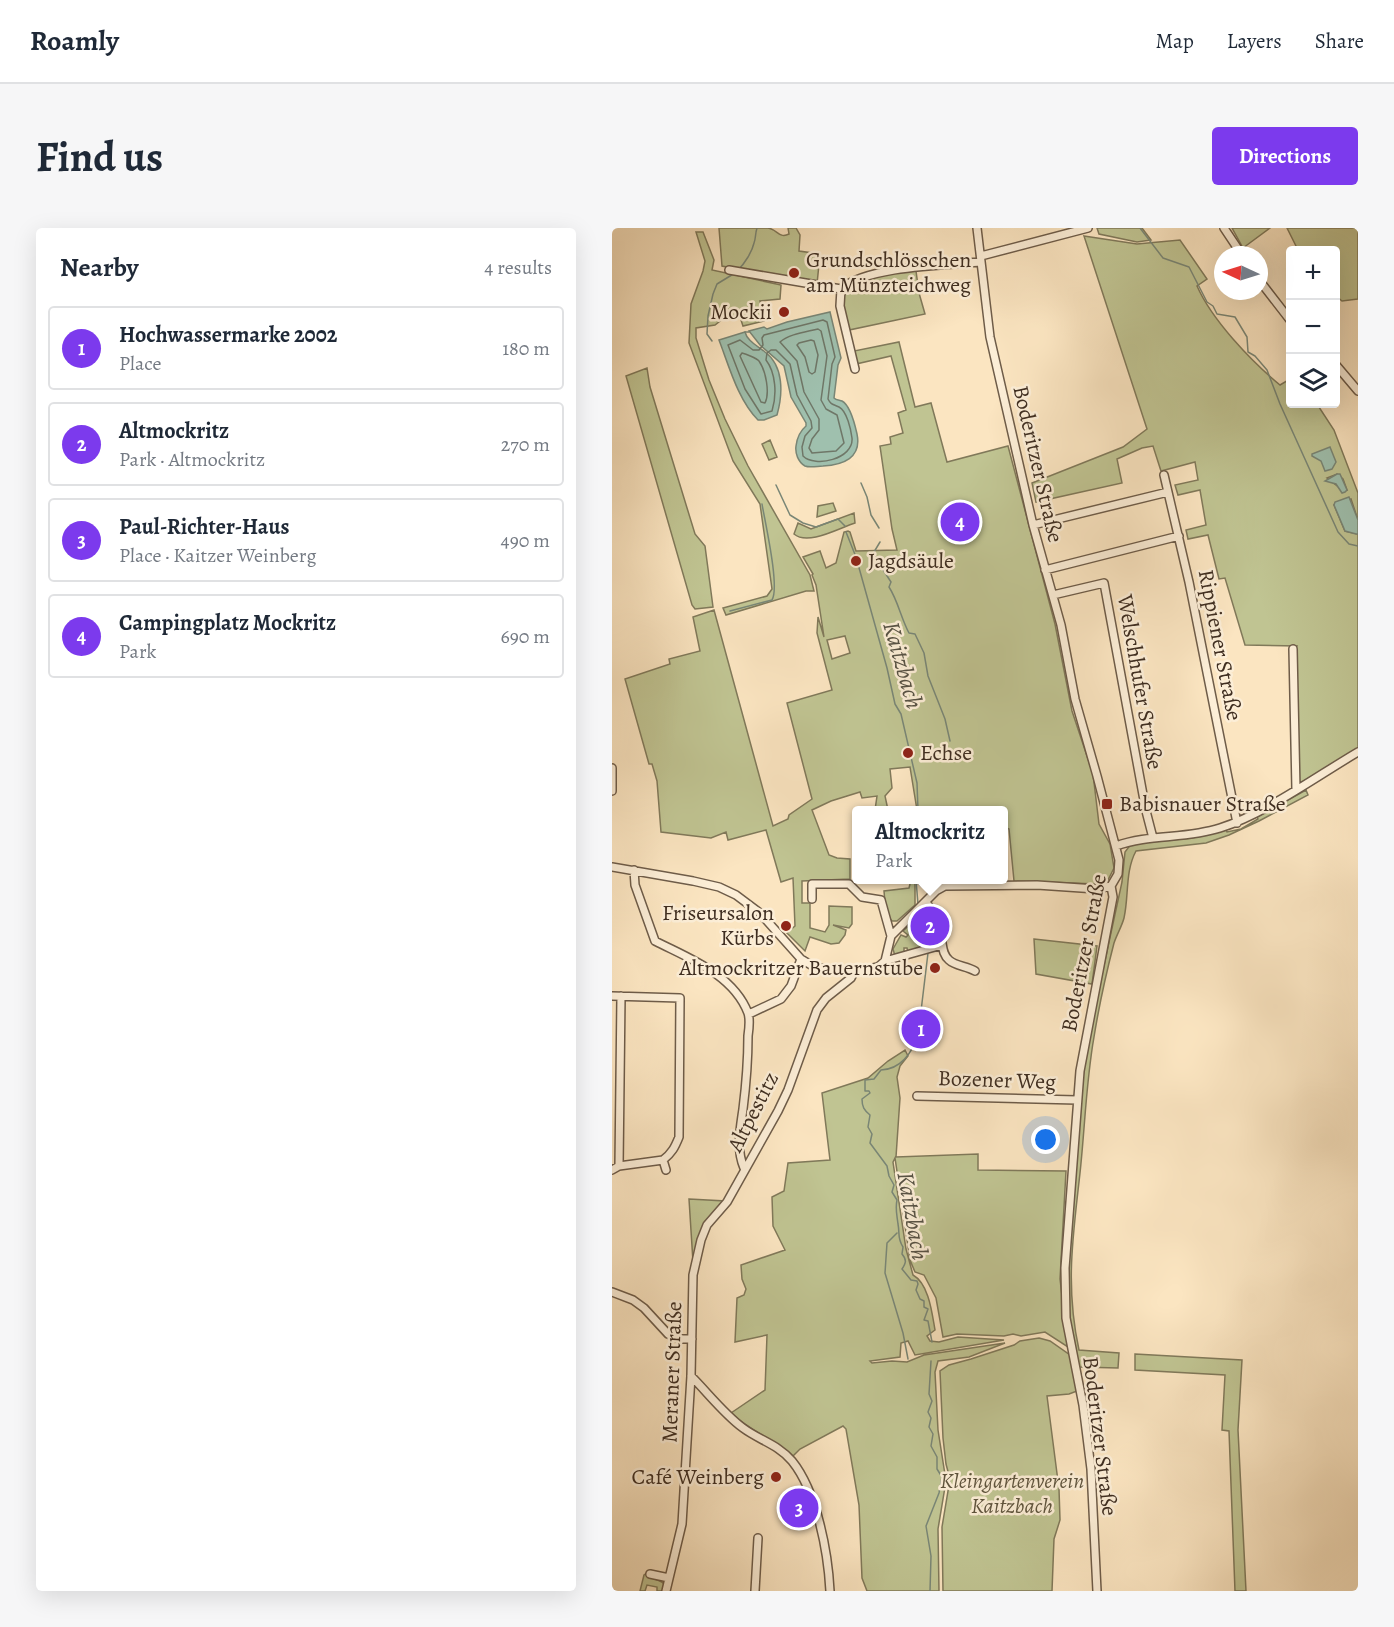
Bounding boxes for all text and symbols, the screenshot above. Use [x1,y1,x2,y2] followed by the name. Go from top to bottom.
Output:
[30,22,119,60] text: Roamly
[1155,27,1194,55] text: Map
[1227,27,1282,55] text: Layers
[1315,27,1364,55] text: Share
[1212,127,1358,185] button: Directions
[36,128,163,185] text: Find us
[806,245,971,300] place label: Grundschlösschen am Münzteichweg
[1214,246,1268,300] north arrow
[1286,246,1340,408] map controls
[1286,246,1340,300] button: +
[60,250,139,285] text: Nearby
[484,254,552,281] text: 4 results
[787,266,801,280] marker: Grundschlösschen am Münzteichweg
[710,297,772,327] place label: Mockii
[1286,300,1340,354] button: −
[777,305,791,319] marker: Mockii
[119,320,337,350] text: Hochwassermarke 2002
[78,335,85,362] text: 1
[502,335,550,362] text: 180 m
[119,350,161,377] text: Place
[1286,354,1340,408] button: layers
[1005,382,1071,546] street label: Boderitzer Straße
[119,416,229,446] text: Altmockritz
[77,431,86,458] text: 2
[501,431,550,458] text: 270 m
[119,446,265,473] text: Park · Altmockritz
[940,500,980,544] pin: 4
[119,512,289,542] text: Paul-Richter-Haus
[77,527,86,554] text: 3
[501,527,550,554] text: 490 m
[119,542,316,569] text: Place · Kaitzer Weinberg
[868,546,954,576] place label: Jagdsäule
[849,554,863,568] marker: Jagdsäule
[1191,567,1249,723] street label: Rippiener Straße
[1110,591,1170,772] street label: Welschhufer Straße
[119,608,336,638] text: Campingplatz Mockritz
[875,618,931,712] water label: Kaitzbach
[77,623,86,650] text: 4
[500,623,550,650] text: 690 m
[119,638,157,665] text: Park
[920,738,972,768] place label: Echse
[901,746,915,760] marker: Echse
[1119,789,1286,819] place label: Babisnauer Straße
[1100,797,1114,811] marker: Babisnauer Straße
[852,806,1008,884] popup
[875,817,985,847] text: Altmockritz
[875,847,913,874] text: Park
[1054,871,1114,1035] street label: Boderitzer Straße
[662,898,774,953] place label: Friseursalon Kürbs
[910,904,950,948] pin: 2
[779,919,793,933] marker: Friseursalon Kürbs
[678,953,923,983] place label: Altmockritzer Bauernstube
[928,961,942,975] marker: Altmockritzer Bauernstube
[902,1006,940,1052] pin: 1
[937,1063,1057,1097] street label: Bozener Weg
[720,1067,786,1158] street label: Altpestitz
[1031,1125,1060,1154] your location
[889,1169,937,1263] water label: Kaitzbach
[655,1301,689,1443] street label: Meraner Straße
[1075,1355,1125,1517] street label: Boderitzer Straße
[631,1462,764,1492] place label: Café Weinberg
[940,1466,1084,1521] park label: Kleingartenverein Kaitzbach
[769,1470,783,1484] marker: Café Weinberg
[780,1486,819,1530] pin: 3

